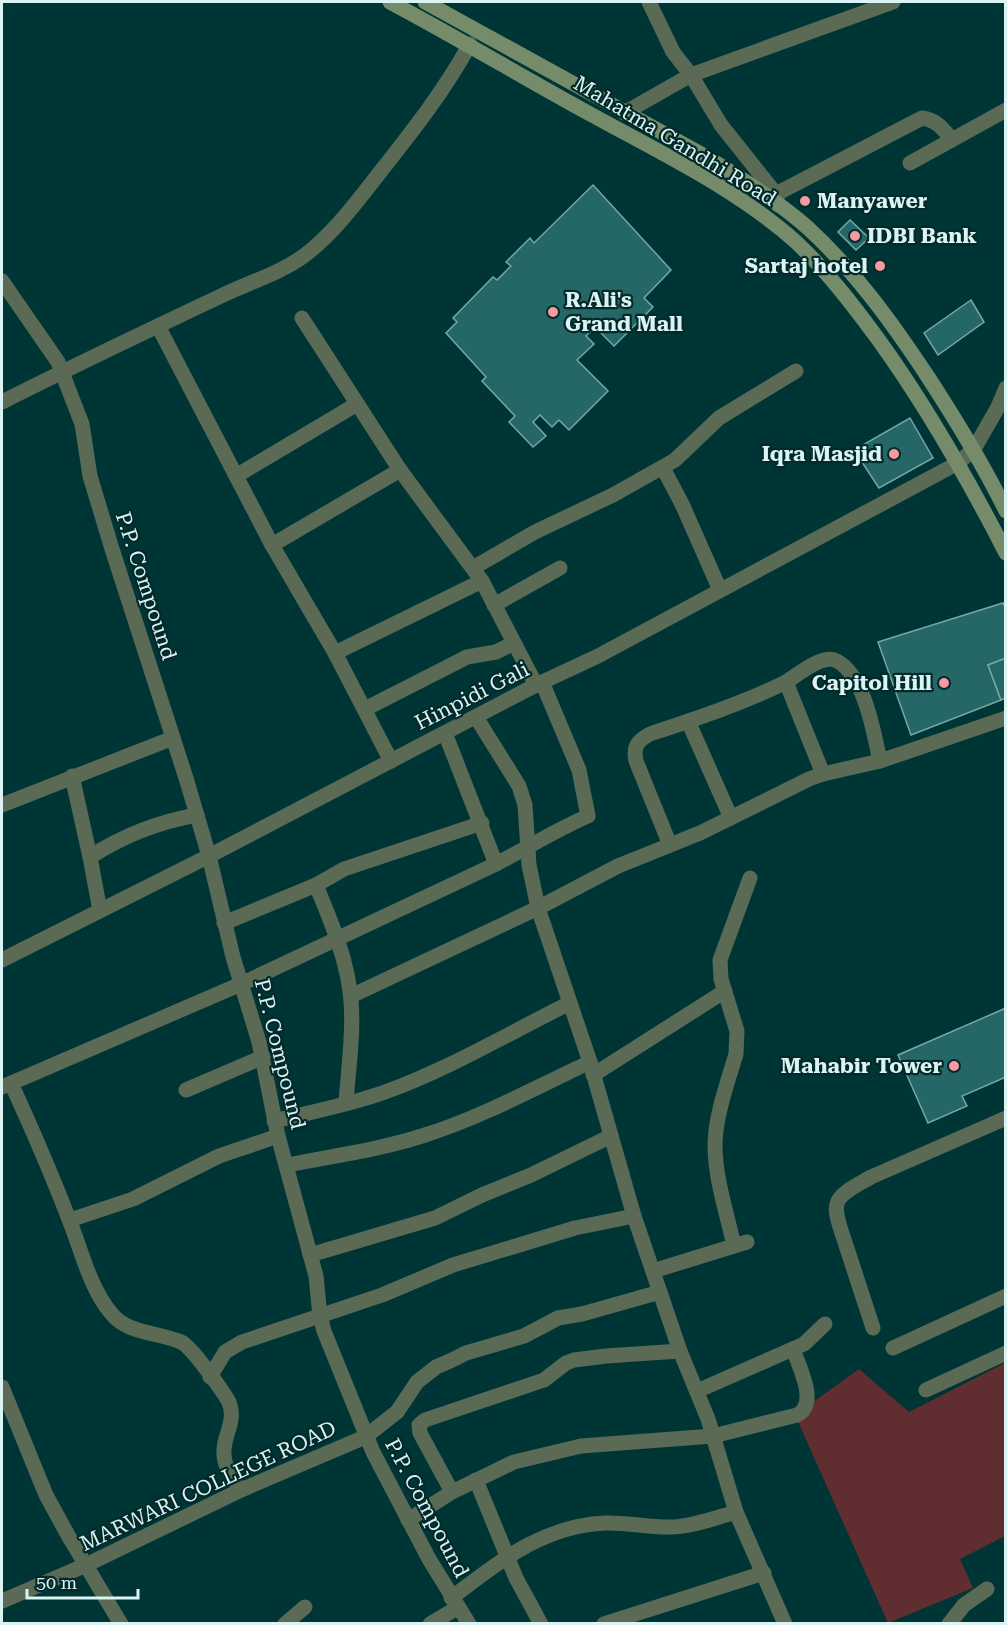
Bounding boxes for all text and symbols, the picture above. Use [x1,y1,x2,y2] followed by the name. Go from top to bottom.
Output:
[569,71,781,211] street label: Mahatma Gandhi Road
[817,189,928,213] place label: Manyawer
[798,194,812,208] marker: Manyawer
[867,224,977,248] place label: IDBI Bank
[848,229,862,243] marker: IDBI Bank
[745,254,868,278] place label: Sartaj hotel
[873,259,887,273] marker: Sartaj hotel
[565,288,683,336] place label: R.Ali's Grand Mall
[546,305,560,319] marker: R.Ali's Grand Mall
[762,442,882,466] place label: Iqra Masjid
[887,447,901,461] marker: Iqra Masjid
[111,509,181,664] street label: P.P. Compound
[411,657,533,735] street label: Hinpidi Gali
[812,671,932,695] place label: Capitol Hill
[937,676,951,690] marker: Capitol Hill
[250,976,310,1132] street label: P.P. Compound
[781,1054,942,1078] place label: Mahabir Tower
[947,1059,961,1073] marker: Mahabir Tower
[76,1416,340,1556] street label: MARWARI COLLEGE ROAD
[380,1434,474,1582] street label: P.P. Compound
[27,1562,138,1600] scale bar
[36,1572,77,1593] text: 50 m

